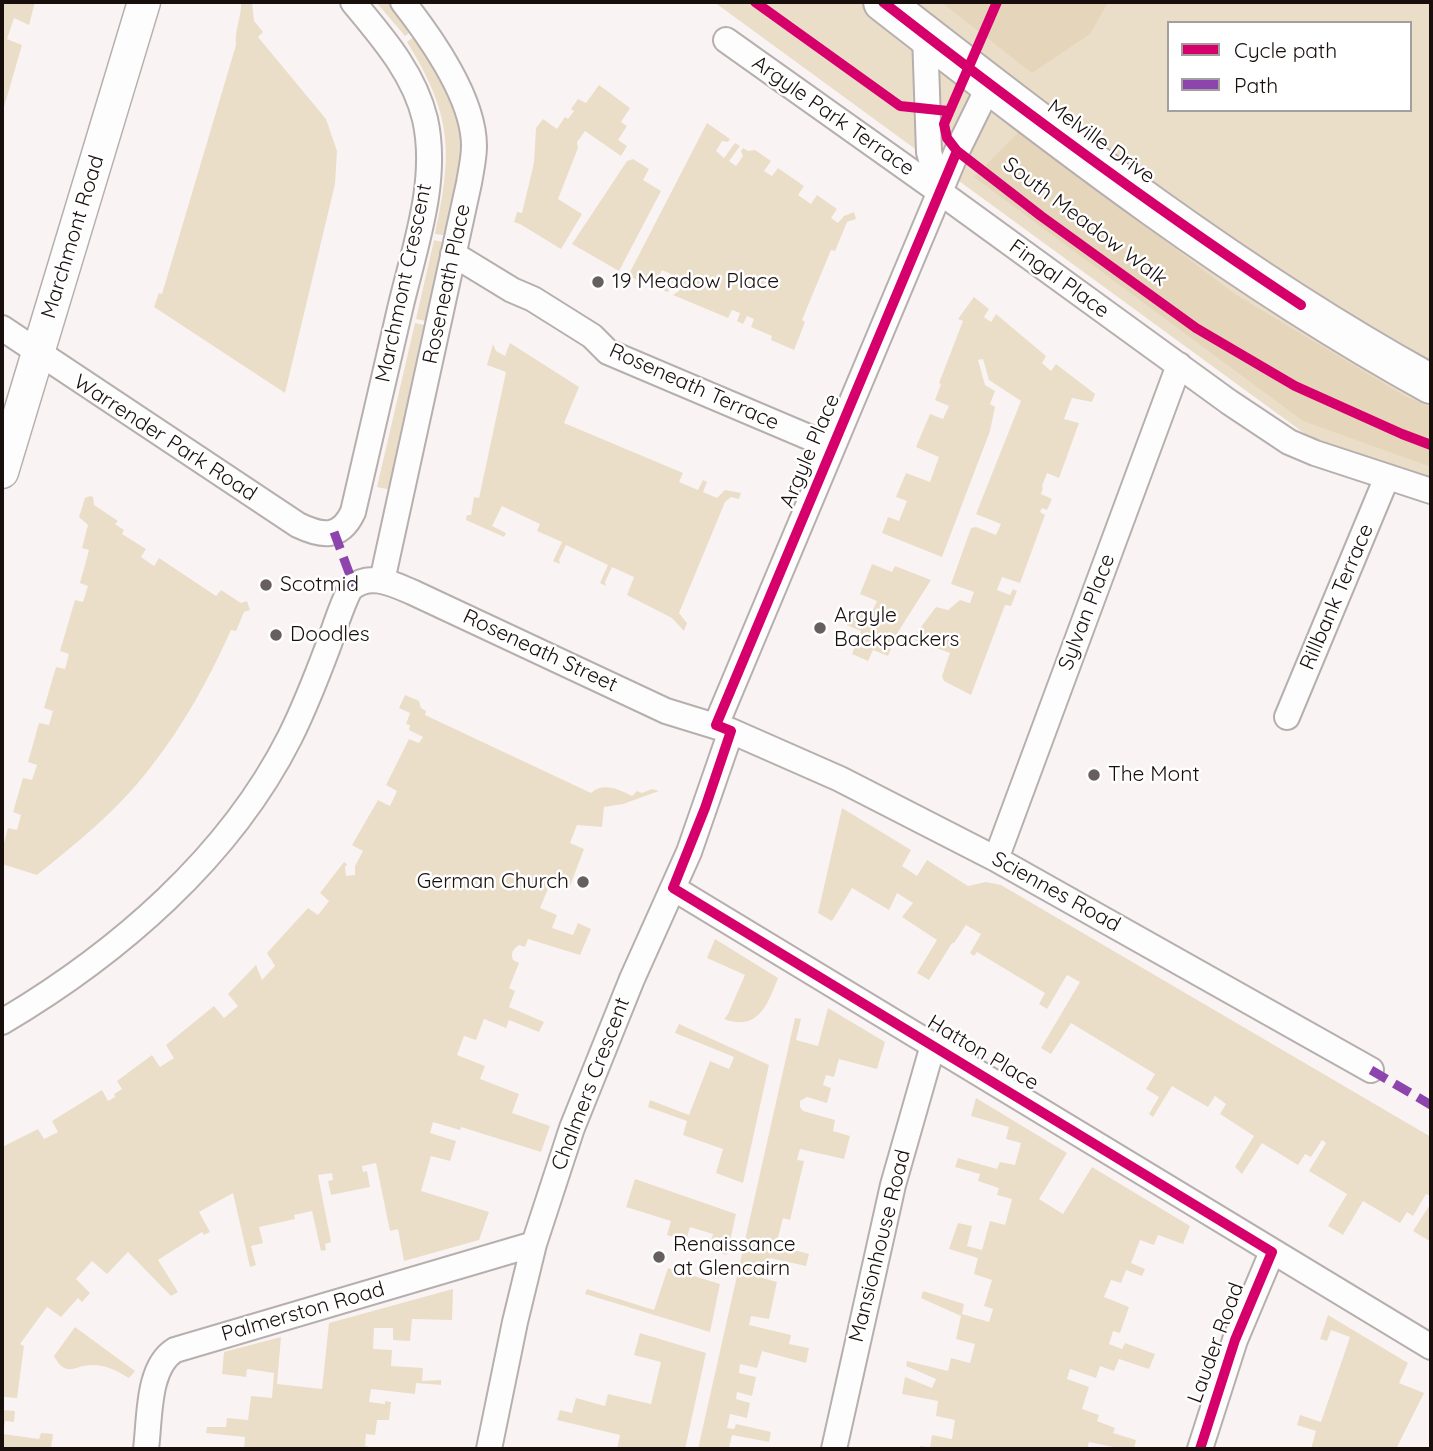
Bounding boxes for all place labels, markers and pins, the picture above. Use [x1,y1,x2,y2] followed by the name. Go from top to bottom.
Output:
[612,269,779,295] place label: 19 Meadow Place
[590,274,606,290] marker: 19 Meadow Place
[280,572,359,598] place label: Scotmid
[258,577,274,593] marker: Scotmid
[834,603,959,653] place label: Argyle Backpackers
[812,620,828,636] marker: Argyle Backpackers
[290,622,370,648] place label: Doodles
[268,627,284,643] marker: Doodles
[1108,762,1200,788] place label: The Mont
[1086,767,1102,783] marker: The Mont
[417,869,569,895] place label: German Church
[575,874,591,890] marker: German Church
[673,1232,796,1282] place label: Renaissance at Glencairn
[651,1249,667,1265] marker: Renaissance at Glencairn

